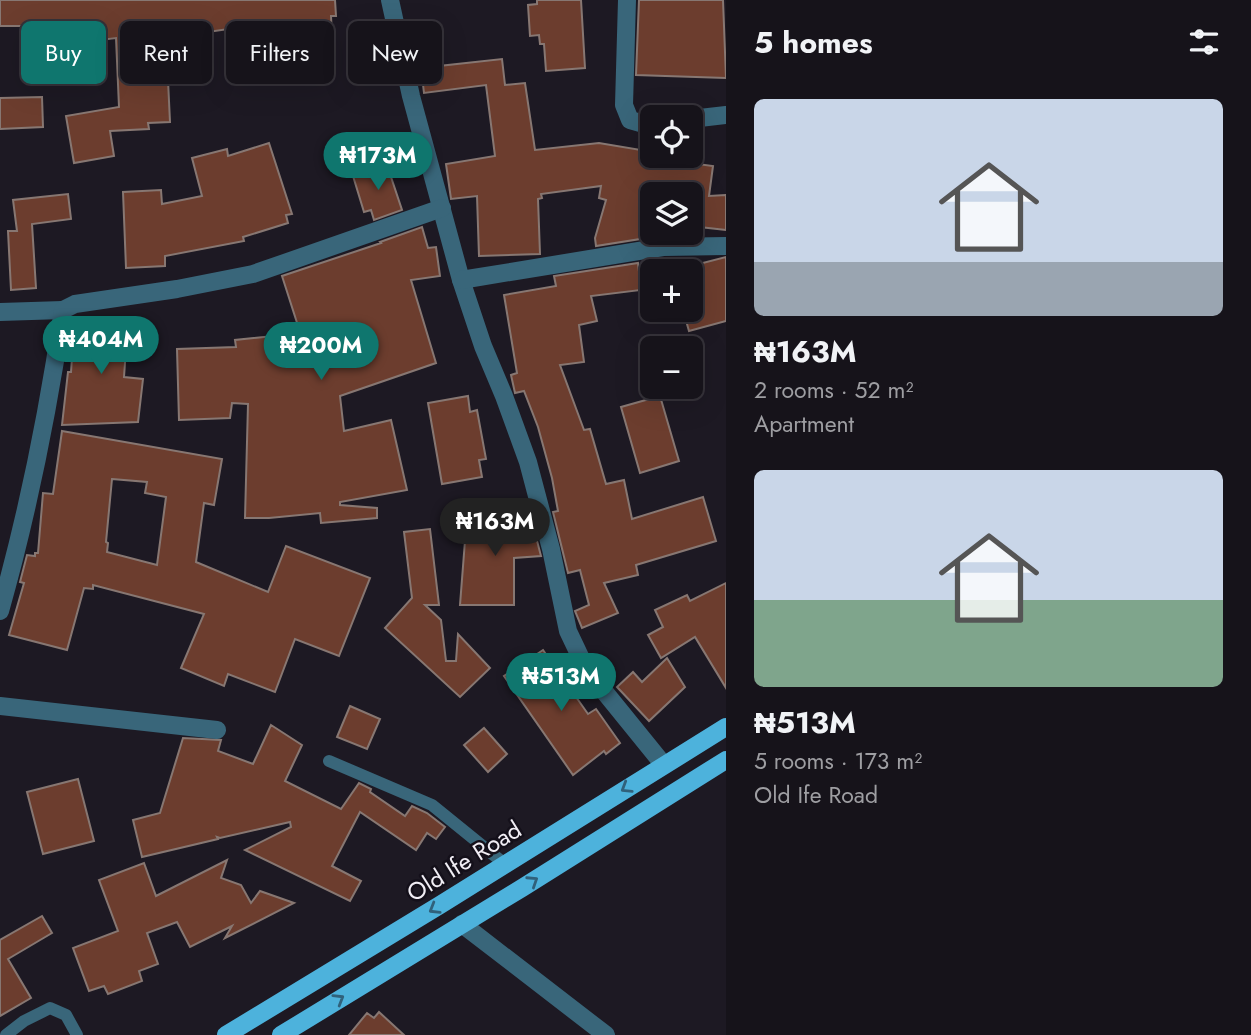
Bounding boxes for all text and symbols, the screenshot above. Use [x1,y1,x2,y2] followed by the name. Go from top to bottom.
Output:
[21,21,106,84] chip: Buy
[120,21,212,84] chip: Rent
[226,21,334,84] chip: Filters
[348,21,442,84] chip: New
[754,21,873,64] text: 5 homes
[1185,23,1223,61] icon: filters
[640,105,703,399] map controls
[640,105,703,168] button: locate
[329,132,427,192] pin: ₦173M
[340,138,416,172] text: ₦173M
[926,144,1052,270] icon: home
[640,182,703,245] button: layers
[640,259,703,322] button: +
[52,316,150,376] pin: ₦404M
[59,322,143,356] text: ₦404M
[272,322,370,382] pin: ₦200M
[280,328,362,362] text: ₦200M
[754,330,856,373] text: ₦163M
[640,336,703,399] button: −
[754,373,913,407] text: 2 rooms · 52 m²
[754,407,854,441] text: Apartment
[446,498,544,558] pin: ₦163M
[456,504,534,538] text: ₦163M
[926,515,1052,641] icon: home
[512,654,610,713] pin: ₦513M
[522,659,600,693] text: ₦513M
[754,701,856,744] text: ₦513M
[754,744,922,778] text: 5 rooms · 173 m²
[754,778,878,812] text: Old Ife Road
[620,779,633,792] one-way arrow
[400,812,528,910] street label: Old Ife Road
[525,877,538,889] one-way arrow
[428,901,441,914] one-way arrow
[331,995,344,1008] one-way arrow

